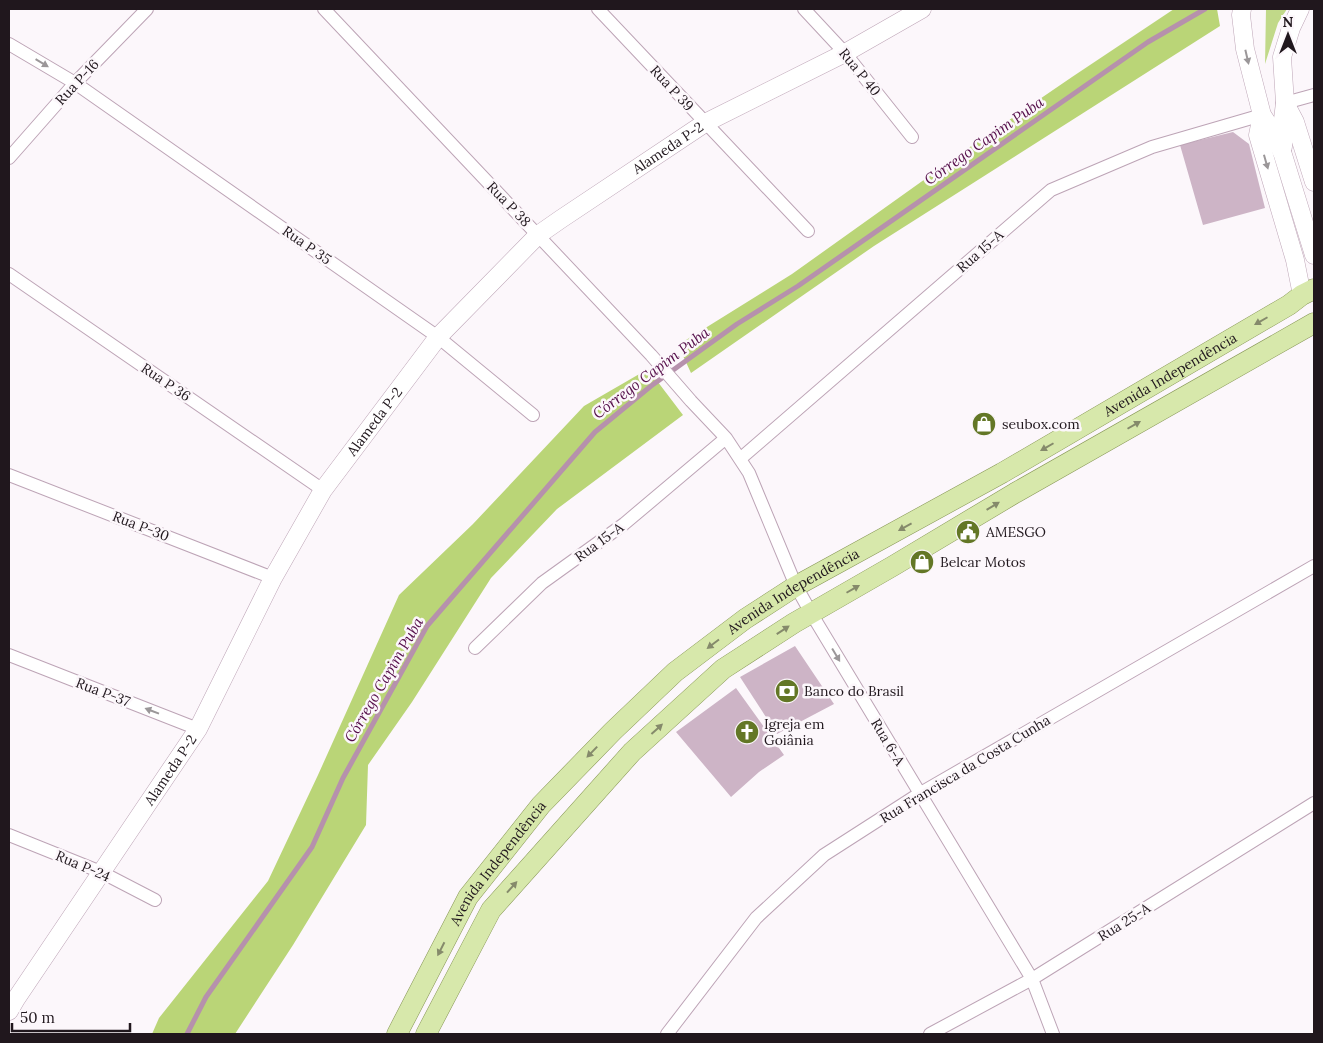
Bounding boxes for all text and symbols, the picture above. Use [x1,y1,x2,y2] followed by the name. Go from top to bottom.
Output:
[1263,10,1313,60] north arrow
[1283,13,1294,31] text: N
[835,44,885,100] street label: Rua P 40
[1243,49,1251,65] one-way arrow
[51,55,103,109] street label: Rua P-16
[36,58,49,67] one-way arrow
[646,61,698,115] street label: Rua P 39
[920,92,1048,189] water label: Córrego Capim Puba
[628,118,707,178] street label: Alameda P-2
[1262,155,1270,170] one-way arrow
[483,178,535,230] street label: Rua P 38
[279,222,335,268] street label: Rua P 35
[953,226,1007,276] street label: Rua 15-A
[1254,317,1268,326] one-way arrow
[589,322,713,423] water label: Córrego Capim Puba
[1099,329,1240,421] street label: Avenida Independência
[138,359,194,405] street label: Rua P 36
[342,384,406,460] street label: Alameda P-2
[971,411,997,437] shop icon: seubox.com
[1002,415,1080,433] place label: seubox.com
[1127,421,1141,430] one-way arrow
[1040,442,1053,451] one-way arrow
[987,502,1000,511] one-way arrow
[110,507,172,545] street label: Rua P-30
[571,518,627,566] street label: Rua 15-A
[955,519,981,545] public building icon: AMESGO
[899,522,912,531] one-way arrow
[985,523,1046,541] place label: AMESGO
[723,544,862,639] street label: Avenida Independência
[909,549,935,575] shop icon: Belcar Motos
[940,553,1026,571] place label: Belcar Motos
[846,585,861,593] one-way arrow
[340,613,427,746] water label: Córrego Capim Puba
[777,625,790,635] one-way arrow
[707,638,720,649] one-way arrow
[831,648,840,661] one-way arrow
[73,673,133,711] street label: Rua P-37
[774,678,800,704] bank icon: Banco do Brasil
[804,682,904,700] place label: Banco do Brasil
[145,707,160,714] one-way arrow
[876,711,1054,827] street label: Rua Francisca da Costa Cunha
[764,715,825,749] place label: Igreja em Goiânia
[867,715,909,769] street label: Rua 6-A
[734,719,760,745] church icon: Igreja em Goiânia
[651,723,663,735] one-way arrow
[140,731,201,810] street label: Alameda P-2
[586,746,598,758] one-way arrow
[445,797,550,930] street label: Avenida Independência
[53,846,113,886] street label: Rua P-24
[506,881,517,894] one-way arrow
[1094,899,1154,945] street label: Rua 25-A
[437,942,445,957] one-way arrow
[12,1000,130,1032] scale bar
[20,1008,55,1027] text: 50 m

